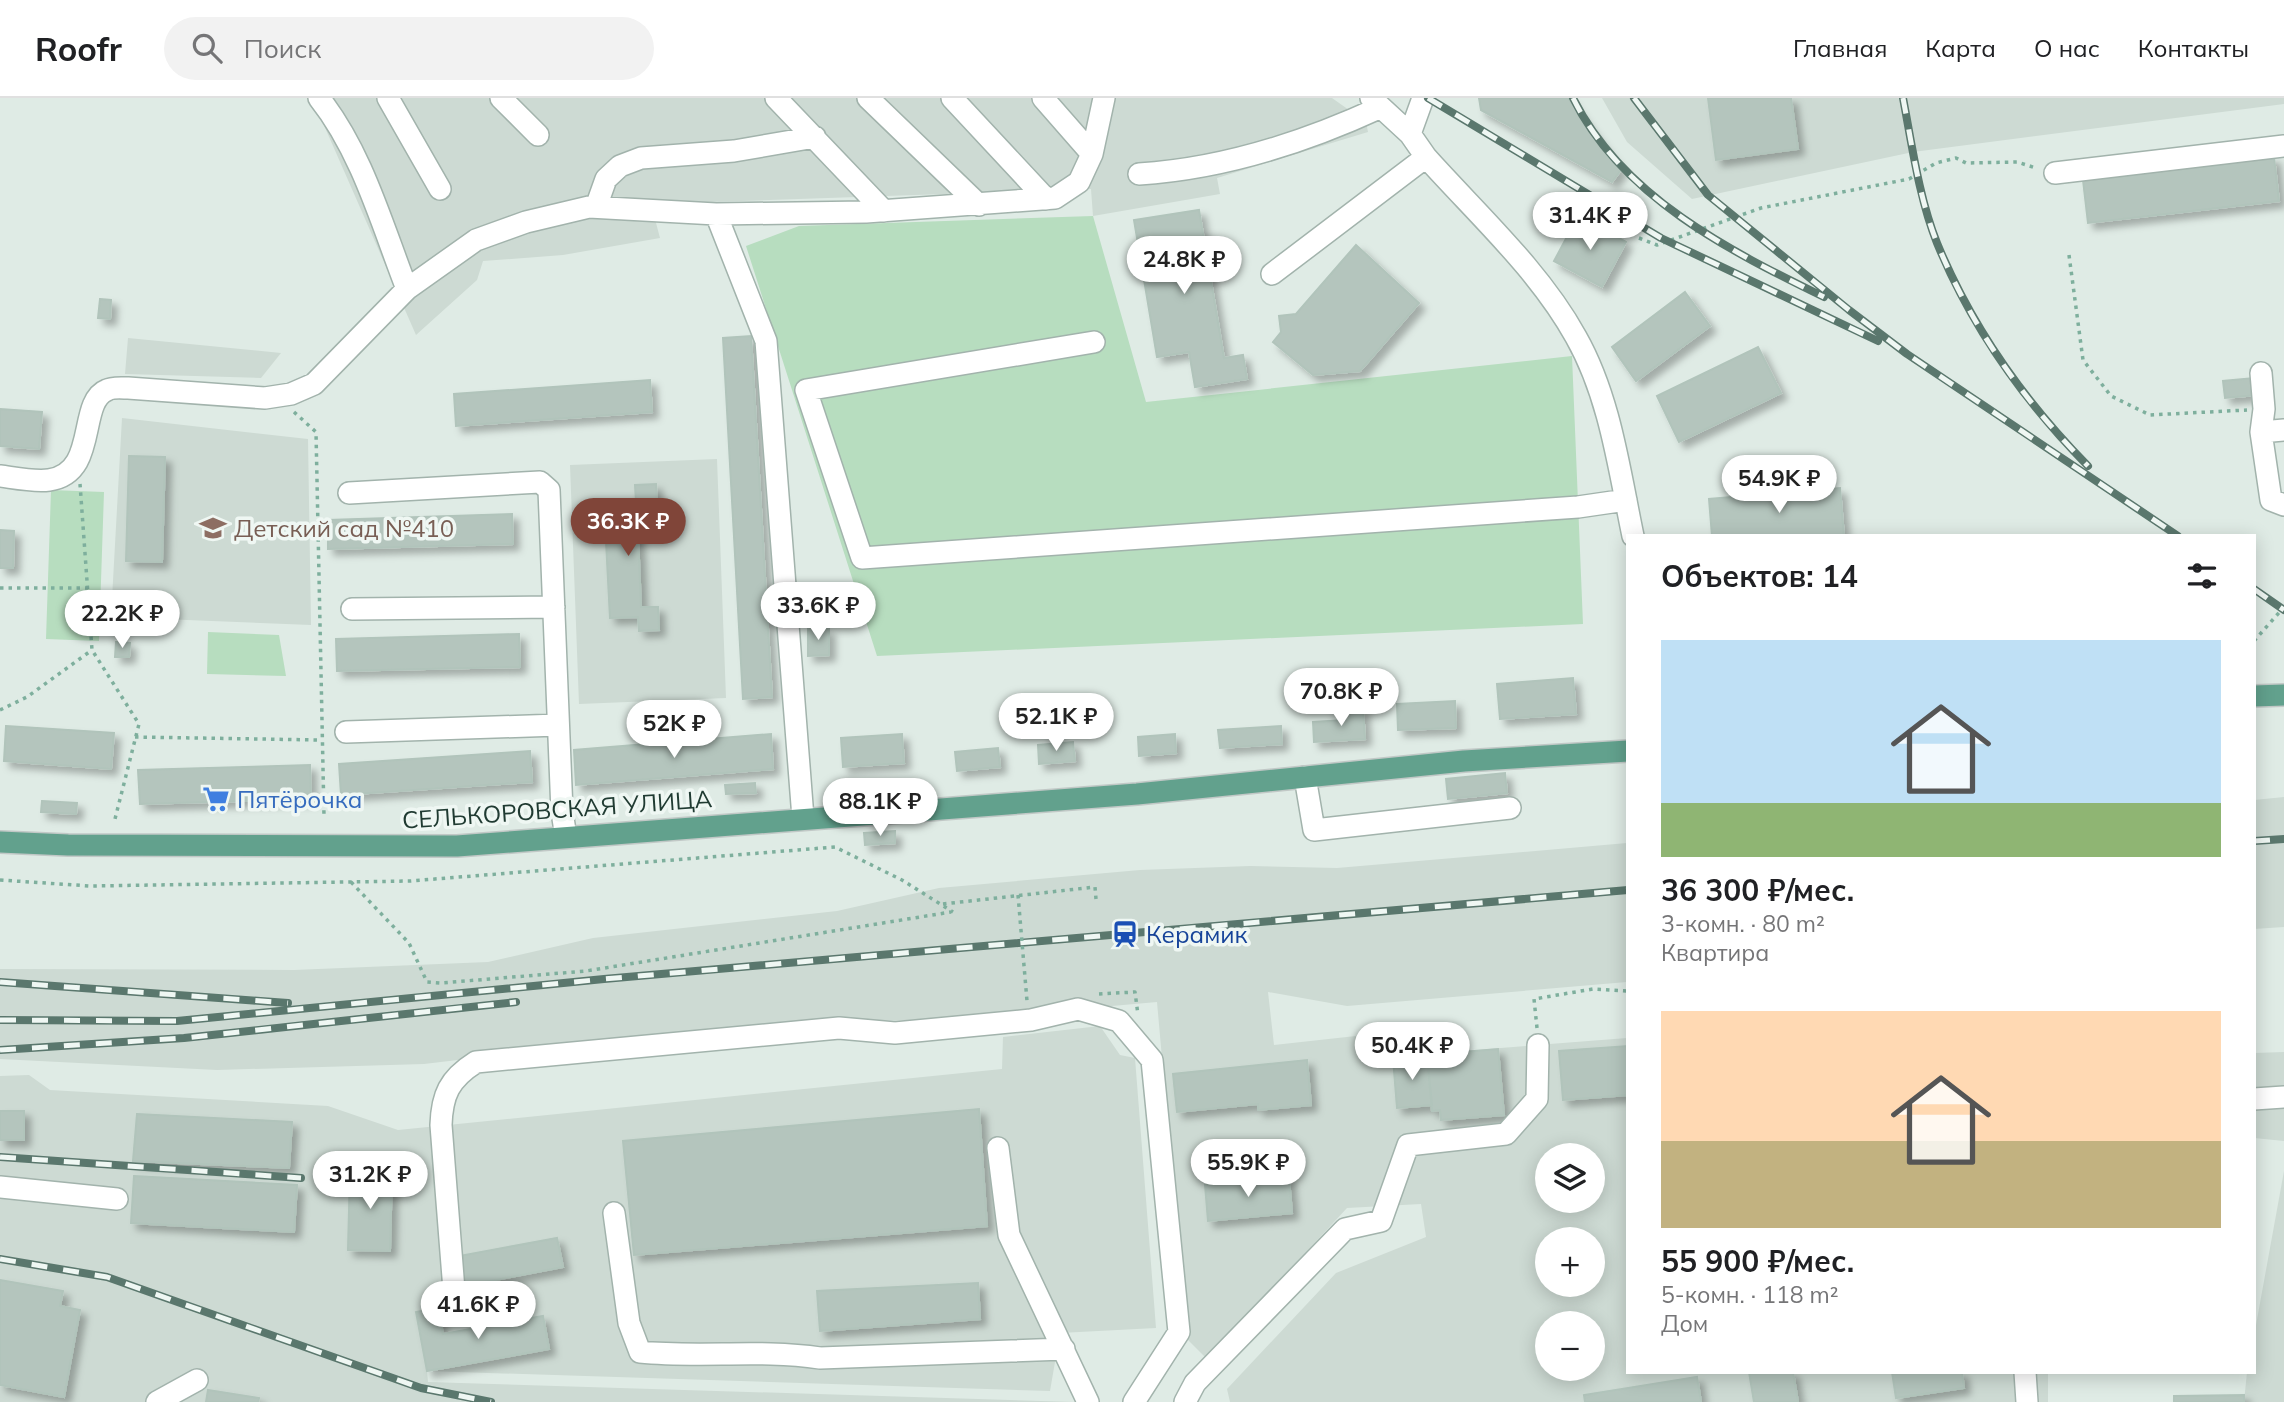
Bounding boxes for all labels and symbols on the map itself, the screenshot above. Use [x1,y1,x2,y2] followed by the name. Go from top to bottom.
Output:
[1525,192,1655,252] pin: 31.4K ₽
[1119,236,1249,296] pin: 24.8K ₽
[1714,456,1844,515] pin: 54.9K ₽
[563,498,693,558] pin: 36.3K ₽
[198,513,228,543] school or university icon: Детский сад №410
[234,513,454,543] place label: Детский сад №410
[753,582,883,642] pin: 33.6K ₽
[57,590,187,650] pin: 22.2K ₽
[1276,668,1406,728] pin: 70.8K ₽
[991,694,1121,753] pin: 52.1K ₽
[625,700,723,760] pin: 52K ₽
[815,778,945,838] pin: 88.1K ₽
[401,783,713,835] street label: СЕЛЬКОРОВСКАЯ УЛИЦА
[201,784,231,814] supermarket icon: Пятёрочка
[237,784,362,814] place label: Пятёрочка
[1110,919,1140,949] station icon: Керамик
[1146,919,1248,949] place label: Керамик
[1347,1023,1477,1082] pin: 50.4K ₽
[1183,1140,1313,1199] pin: 55.9K ₽
[305,1152,435,1211] pin: 31.2K ₽
[413,1282,543,1341] pin: 41.6K ₽

